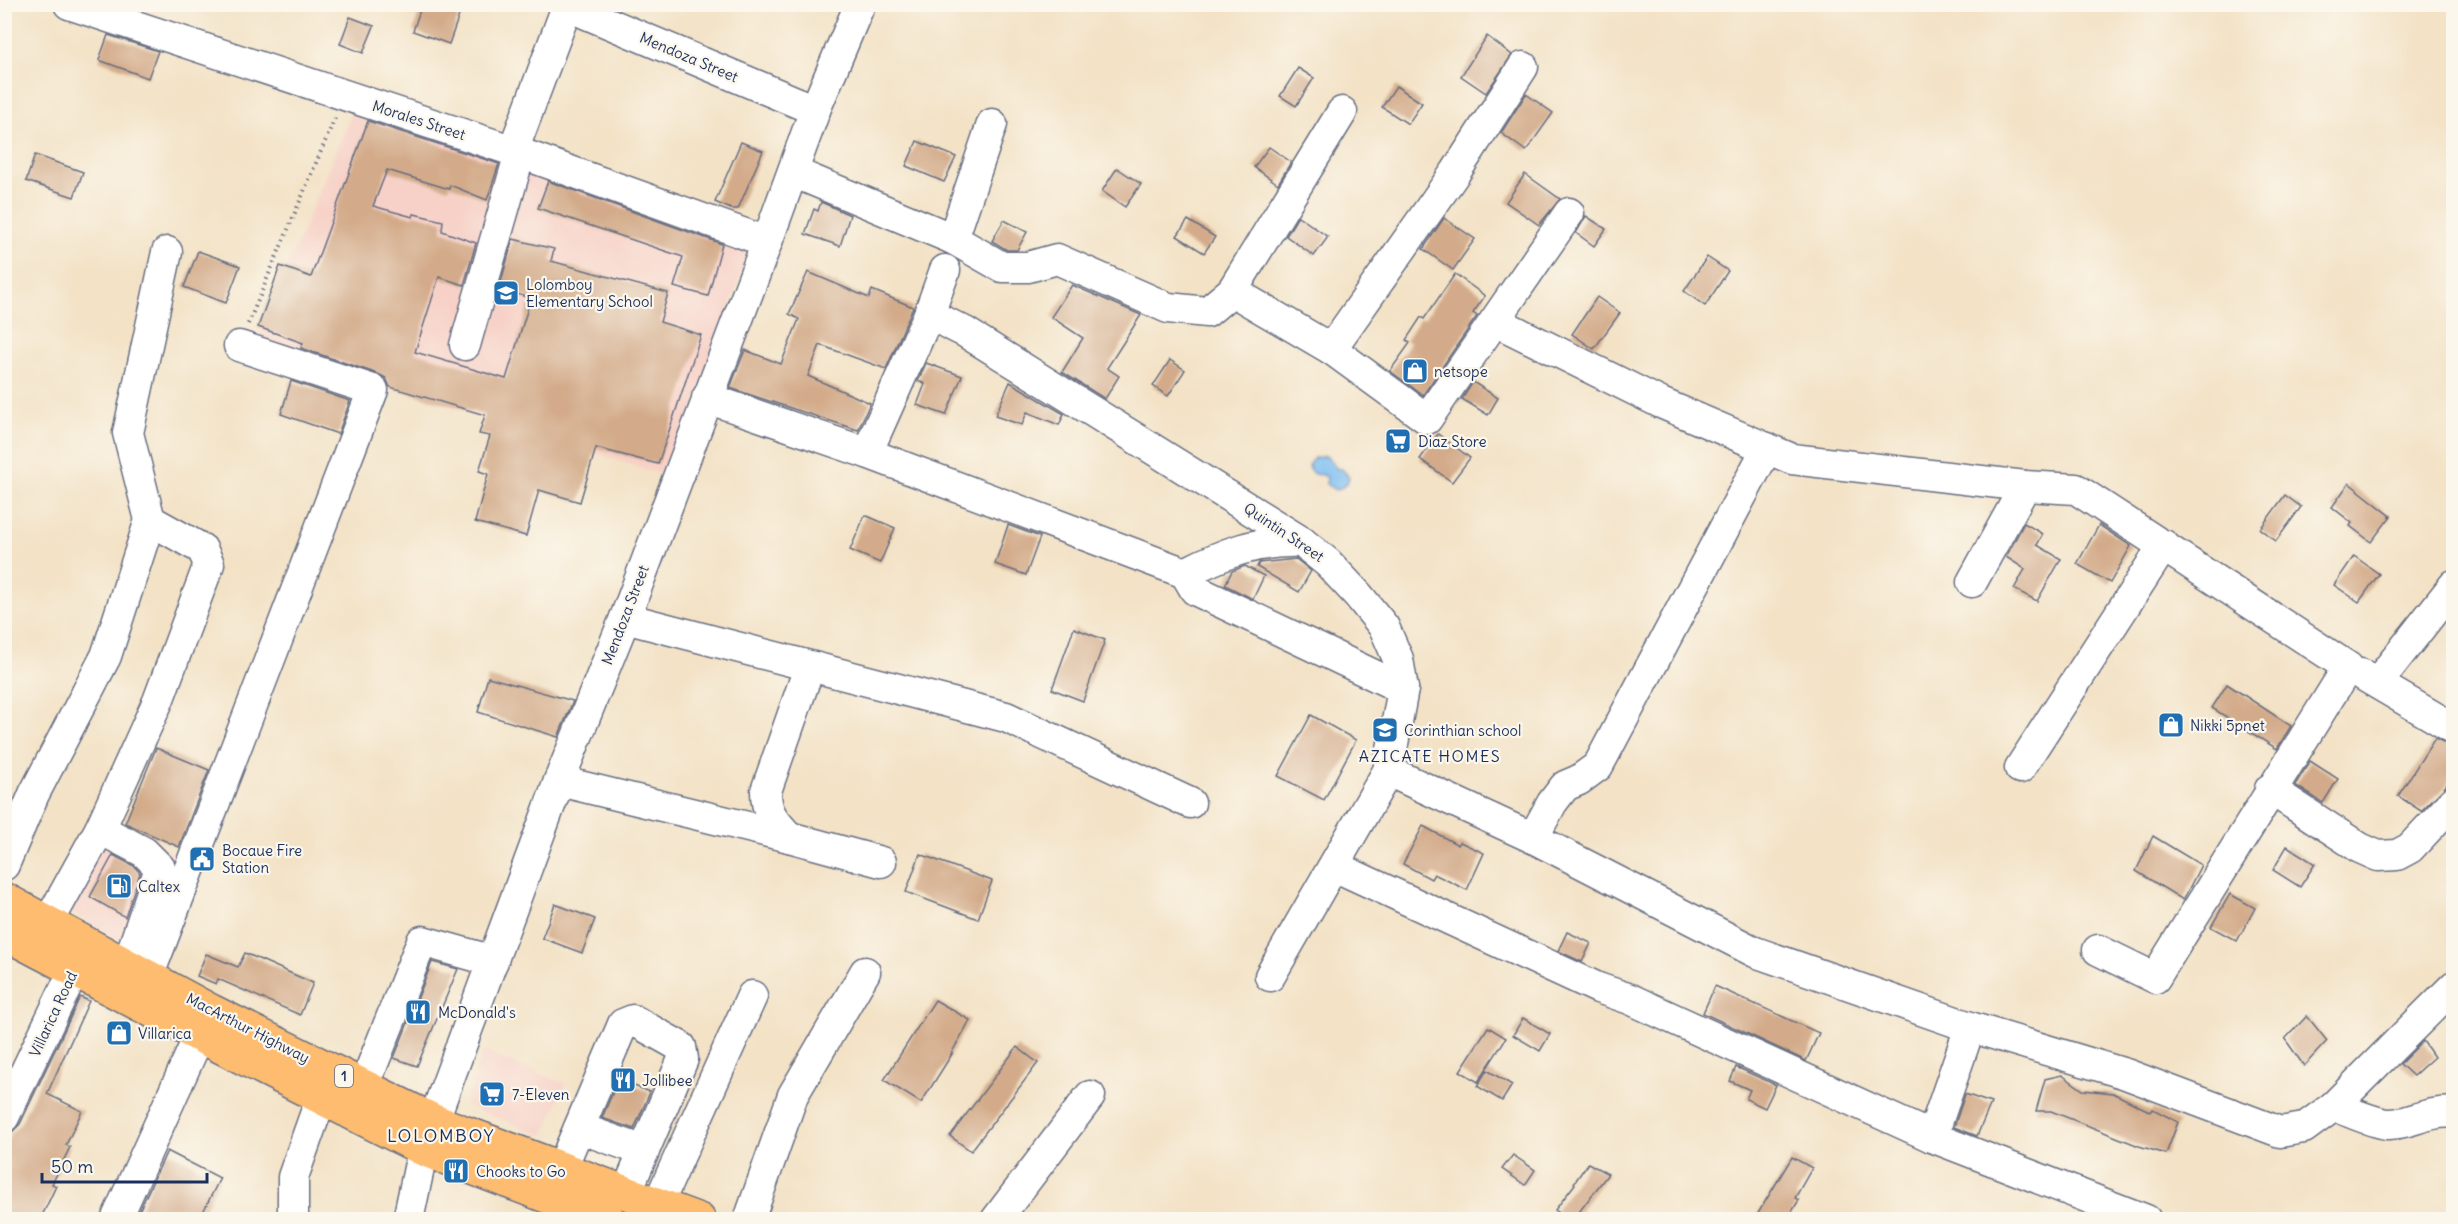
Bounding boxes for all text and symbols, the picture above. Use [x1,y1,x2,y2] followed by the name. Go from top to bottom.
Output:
[637,28,741,86] street label: Mendoza Street
[370,96,468,144] street label: Morales Street
[526,275,653,311] place label: Lolomboy Elementary School
[491,278,521,308] school or university icon: Lolomboy Elementary School
[1400,356,1430,386] shop icon: netsope
[1434,362,1488,381] place label: netsope
[1383,426,1413,456] supermarket icon: Diaz Store
[1418,432,1487,451] place label: Diaz Store
[1240,498,1328,566] street label: Quintin Street
[597,562,653,668] street label: Mendoza Street
[2156,710,2186,740] shop icon: Nikki 5pnet
[1370,715,1400,745] school or university icon: Corinthian school
[2190,716,2265,735] place label: Nikki 5pnet
[1404,721,1521,740] place label: Corinthian school
[1359,746,1501,766] district label: AZICATE HOMES
[222,841,302,877] place label: Bocaue Fire Station
[187,844,217,874] public building icon: Bocaue Fire Station
[104,871,134,901] fuel station icon: Caltex
[138,877,181,896] place label: Caltex
[25,968,81,1060] street label: Villarica Road
[183,989,313,1067] street label: MacArthur Highway
[403,997,433,1027] restaurant icon: McDonald's
[438,1003,516,1022] place label: McDonald's
[104,1018,134,1048] shop icon: Villarica
[138,1024,192,1043] place label: Villarica
[335,1065,353,1087] road number: 1
[608,1065,638,1095] restaurant icon: Jollibee
[642,1071,693,1090] place label: Jollibee
[477,1079,507,1109] supermarket icon: 7-Eleven
[512,1085,570,1104] place label: 7-Eleven
[387,1124,495,1147] district label: LOLOMBOY
[42,1146,207,1184] scale bar
[51,1155,93,1178] text: 50 m
[441,1156,471,1186] restaurant icon: Chooks to Go
[476,1162,566,1181] place label: Chooks to Go

